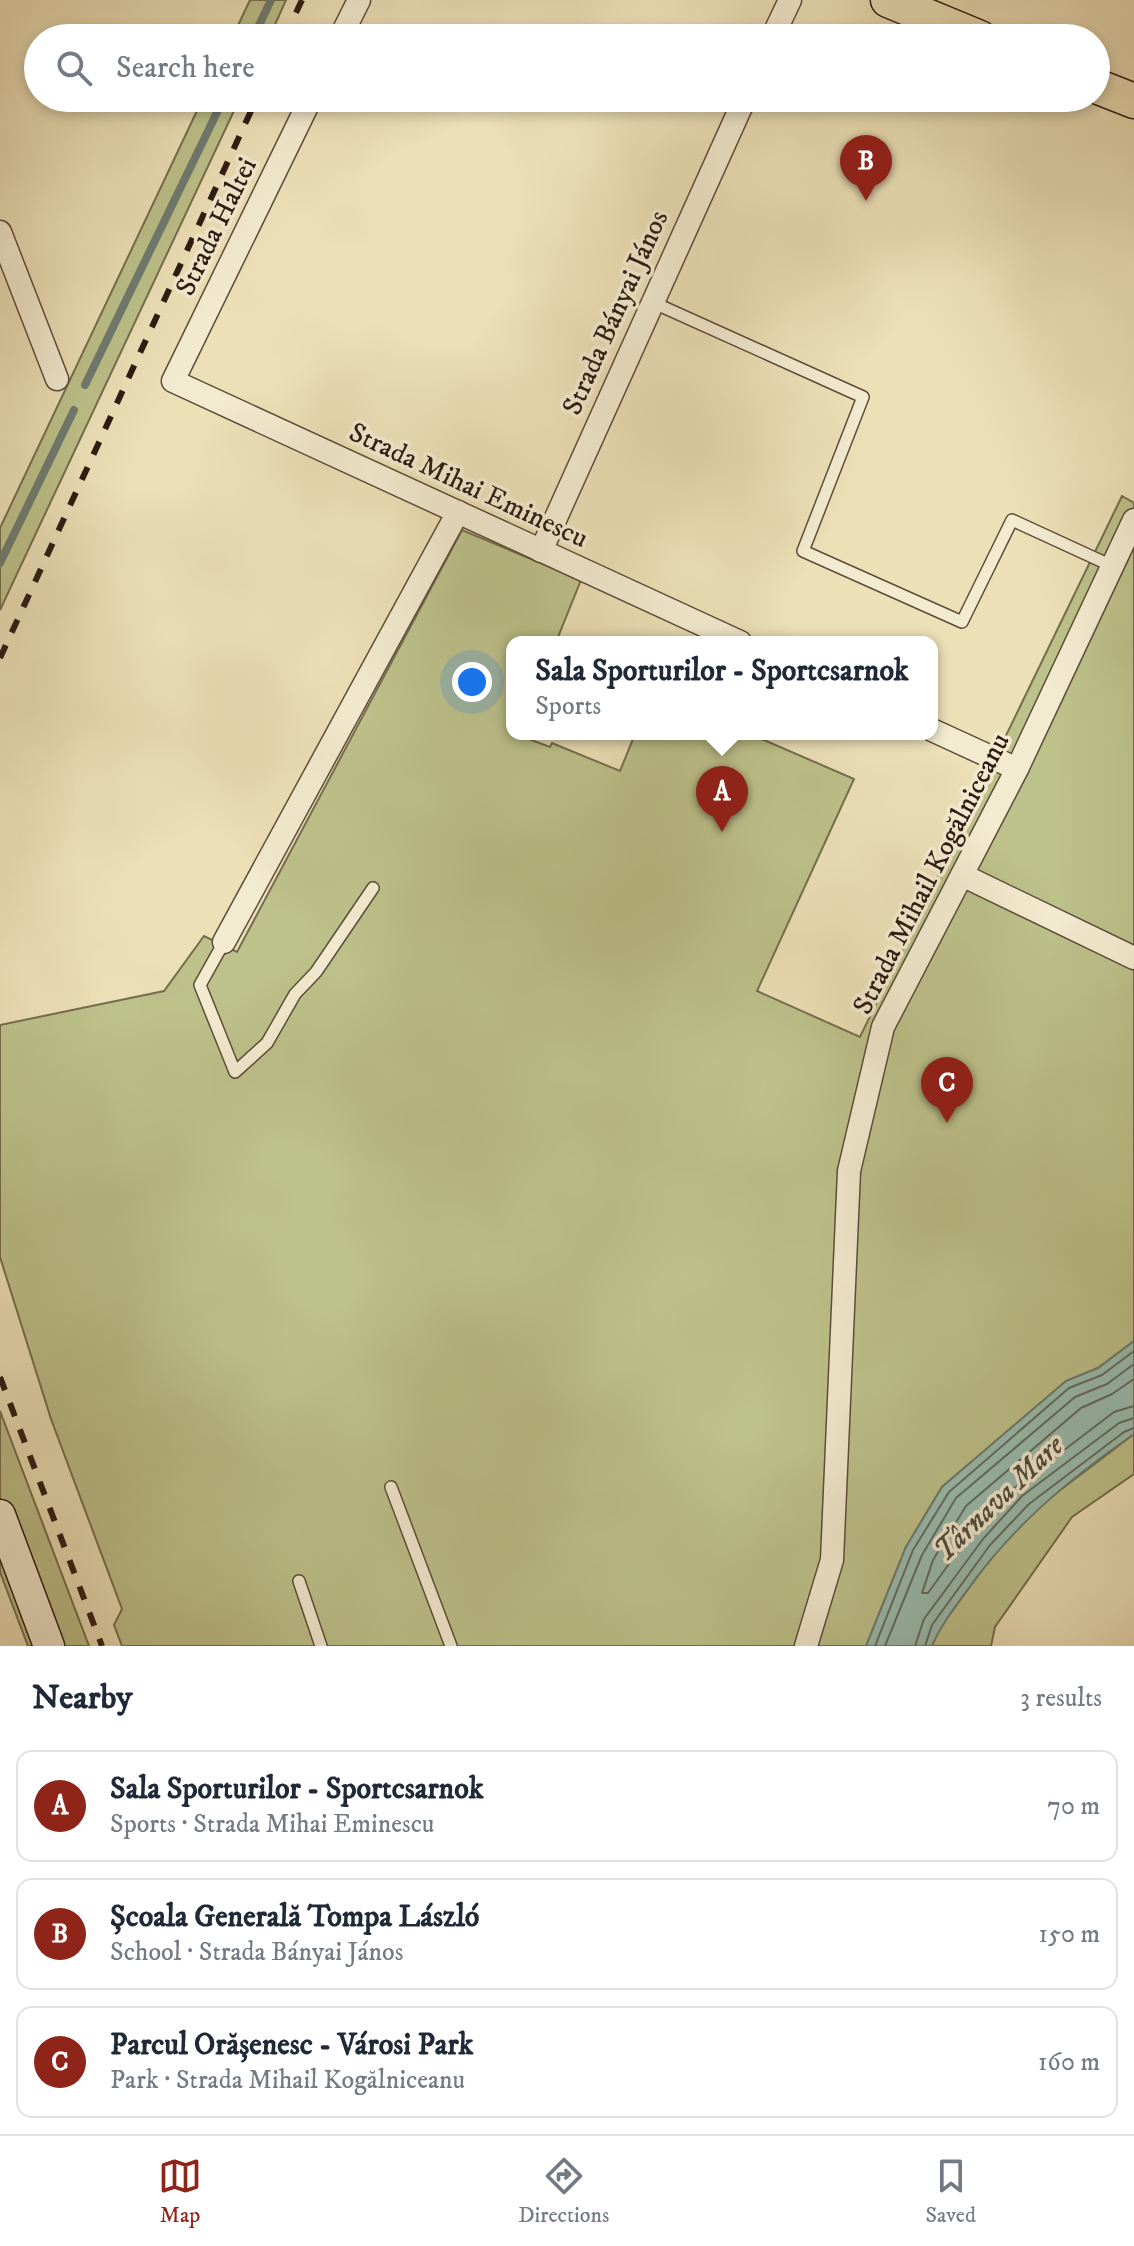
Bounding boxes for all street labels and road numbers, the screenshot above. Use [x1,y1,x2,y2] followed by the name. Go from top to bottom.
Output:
[168,152,265,301] street label: Strada Haltei
[555,205,676,420] street label: Strada Bányai János
[343,415,593,556] street label: Strada Mihai Eminescu
[845,727,1018,1020] street label: Strada Mihail Kogălniceanu

